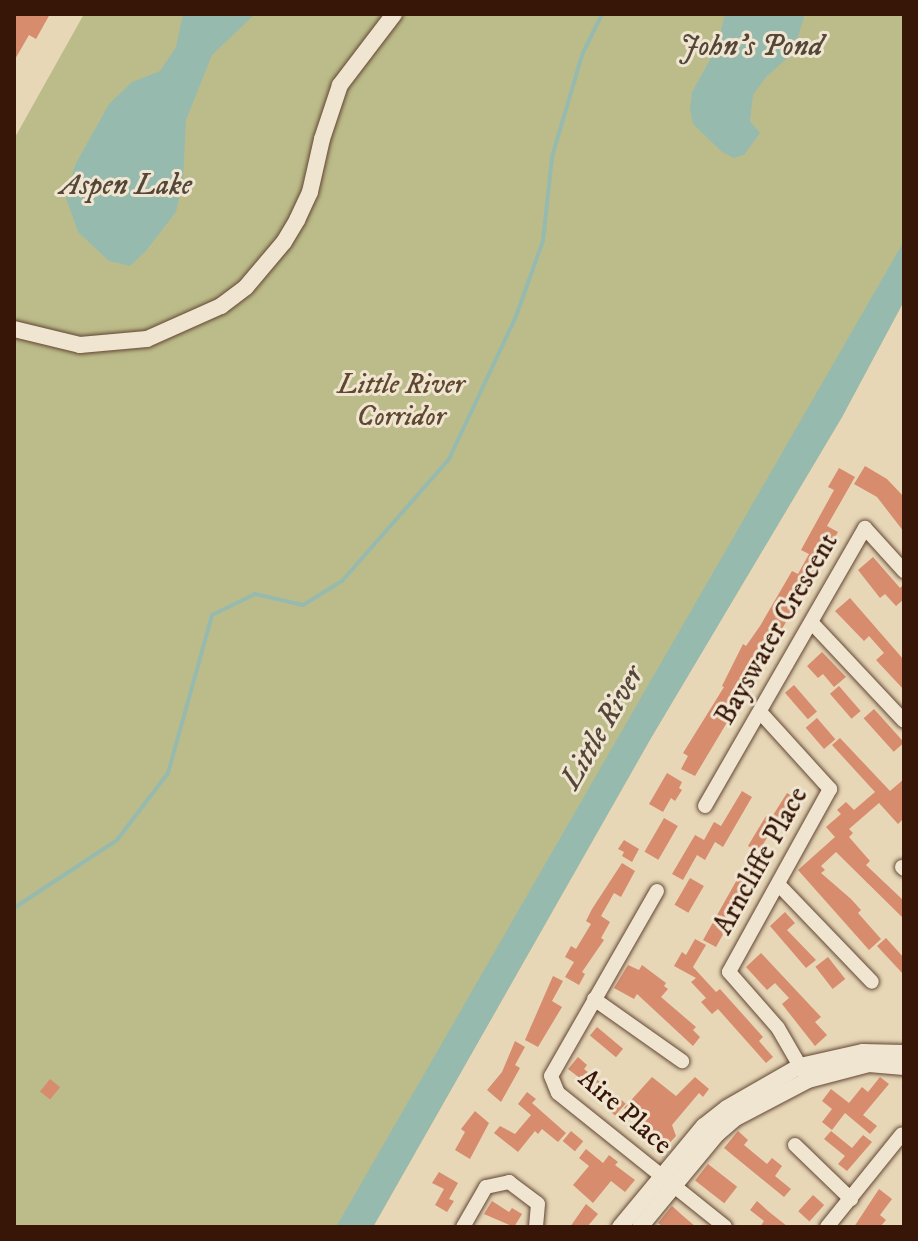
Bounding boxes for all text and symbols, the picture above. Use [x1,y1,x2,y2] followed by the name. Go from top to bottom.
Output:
[679,29,823,65] water label: John's Pond
[60,168,192,204] water label: Aspen Lake
[338,368,464,434] park label: Little River Corridor
[709,527,845,731] street label: Bayswater Crescent
[553,660,653,796] water label: Little River
[707,781,815,941] street label: Arncliffe Place
[571,1062,679,1162] street label: Aire Place

